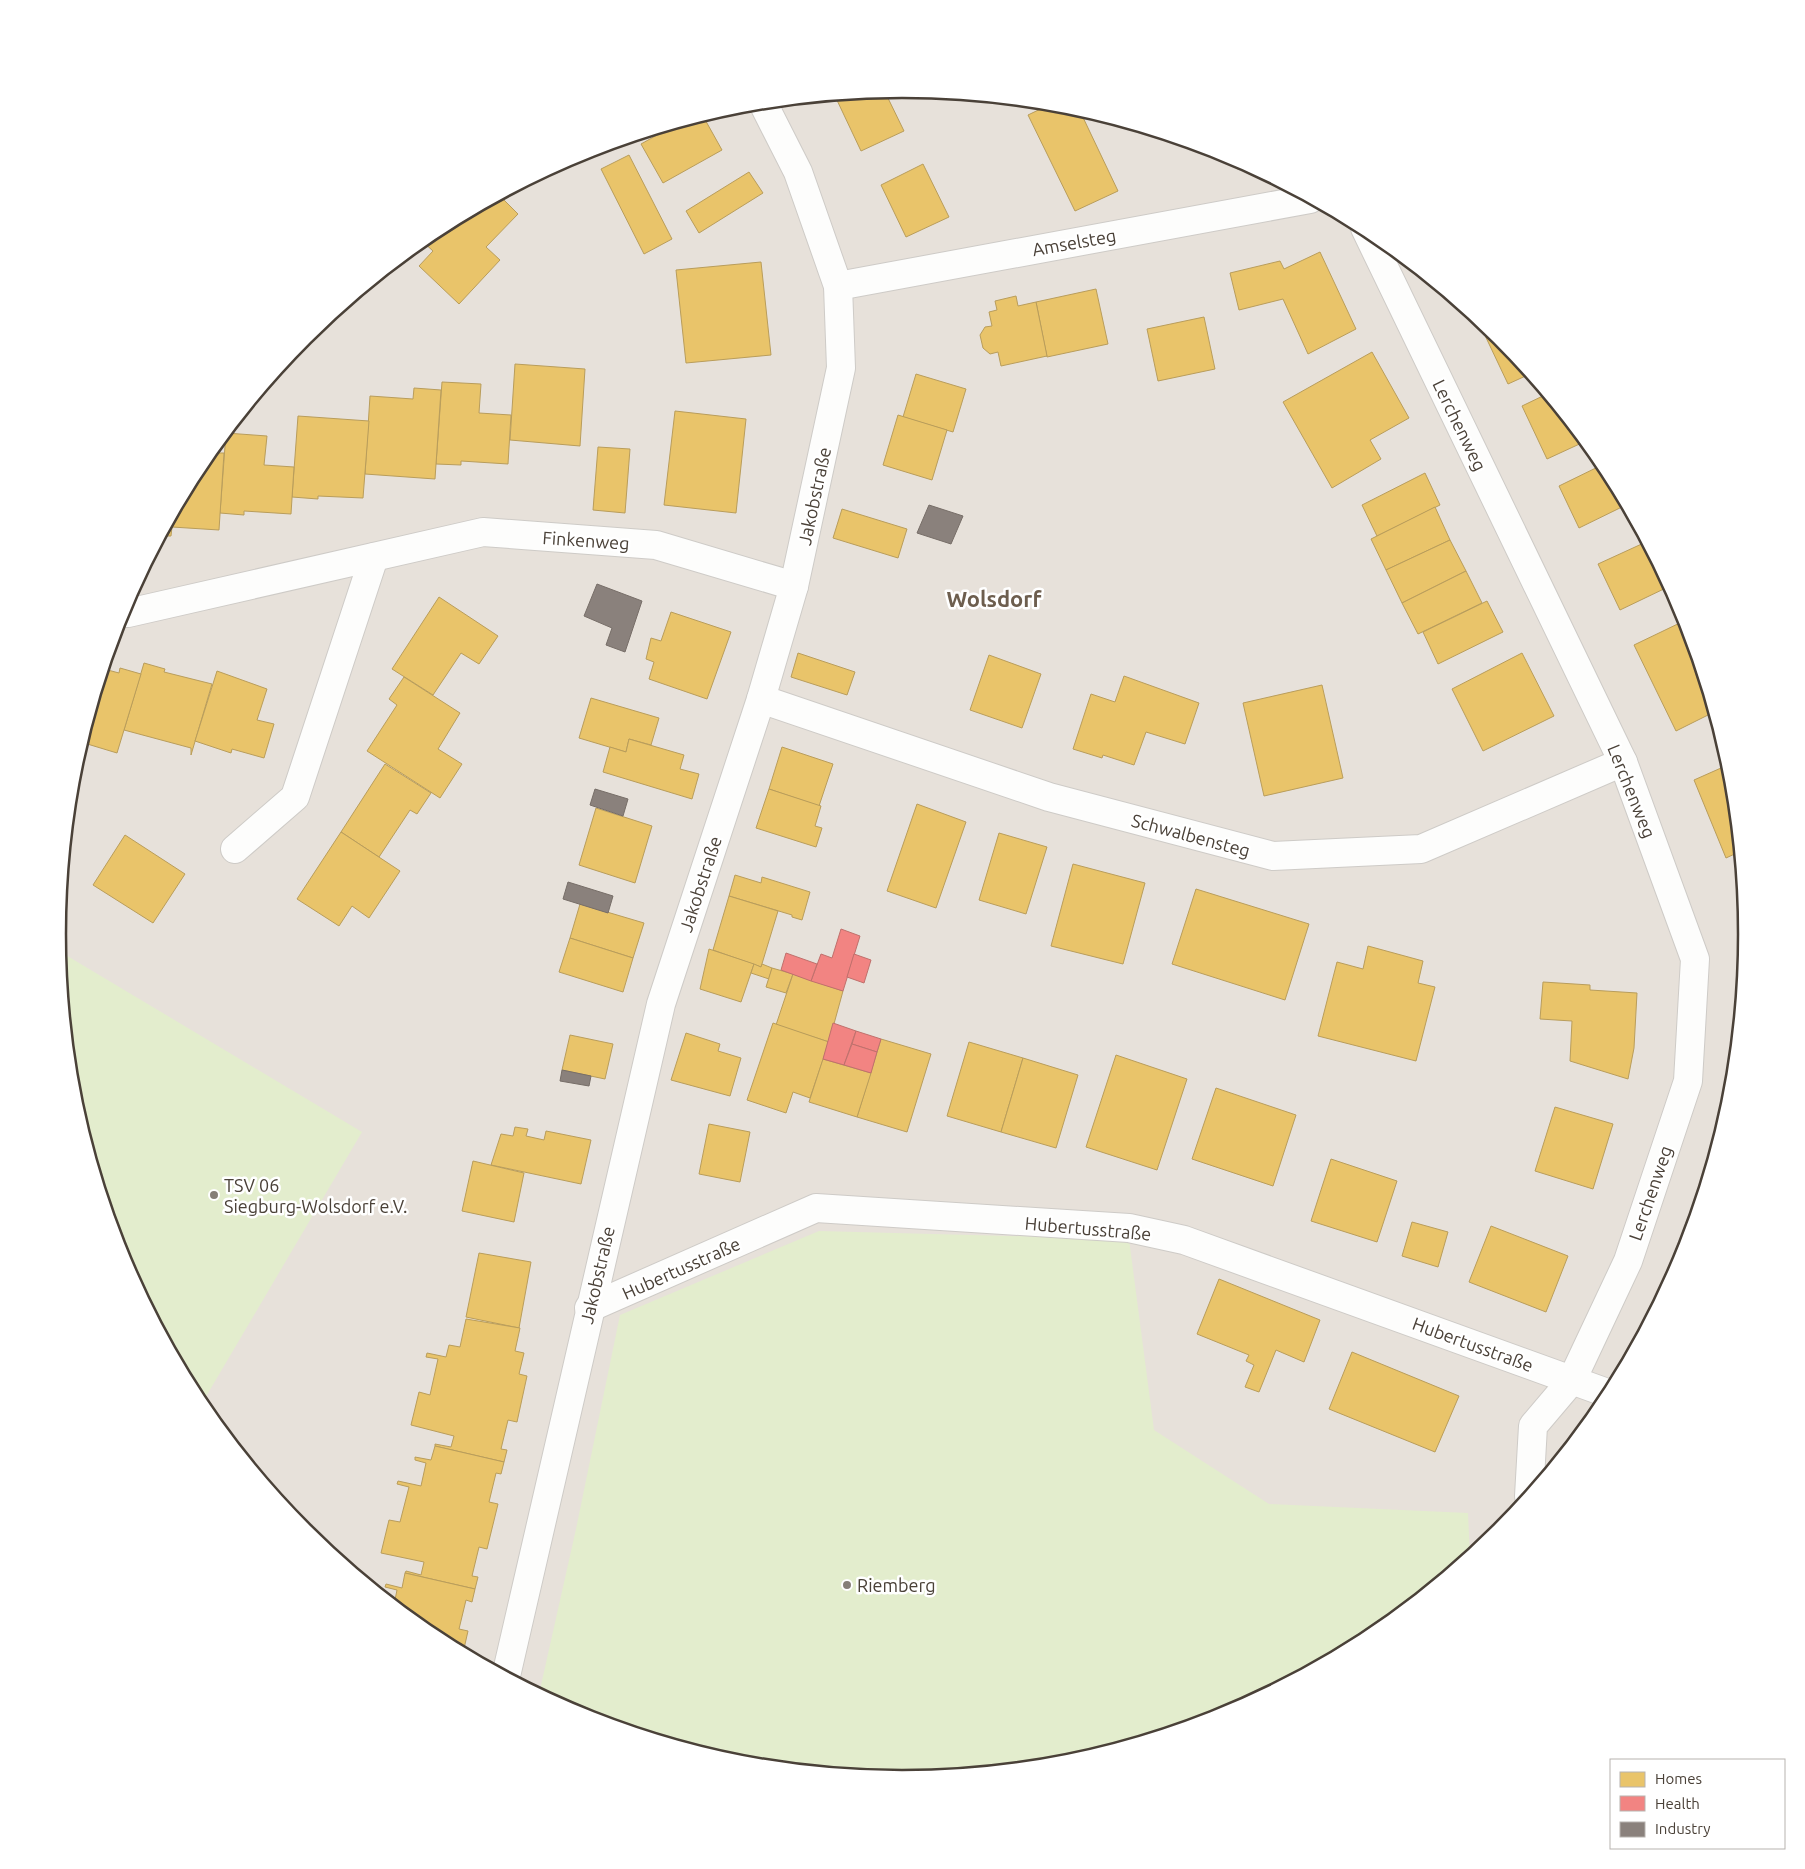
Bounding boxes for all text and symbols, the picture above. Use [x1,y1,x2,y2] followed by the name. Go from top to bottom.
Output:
[1030,225,1118,259] street label: Amselsteg
[1429,376,1491,474] street label: Lerchenweg
[794,445,834,547] street label: Jakobstraße
[542,527,630,553] street label: Finkenweg
[947,586,1042,611] district label: Wolsdorf
[1604,741,1660,841] street label: Lerchenweg
[1130,810,1252,860] street label: Schwalbensteg
[675,834,725,934] street label: Jakobstraße
[1624,1143,1676,1243] street label: Lerchenweg
[224,1175,407,1216] place label: TSV 06 Siegburg-Wolsdorf e.V.
[208,1189,220,1201] marker: TSV 06 Siegburg-Wolsdorf e.V.
[1024,1213,1152,1243] street label: Hubertusstraße
[576,1224,618,1326] street label: Jakobstraße
[619,1233,743,1303] street label: Hubertusstraße
[1410,1313,1536,1375] street label: Hubertusstraße
[857,1575,936,1595] place label: Riemberg
[841,1579,853,1591] marker: Riemberg
[1610,1759,1785,1849] legend
[1655,1770,1702,1787] text: Homes
[1655,1795,1700,1812] text: Health
[1655,1820,1710,1837] text: Industry

